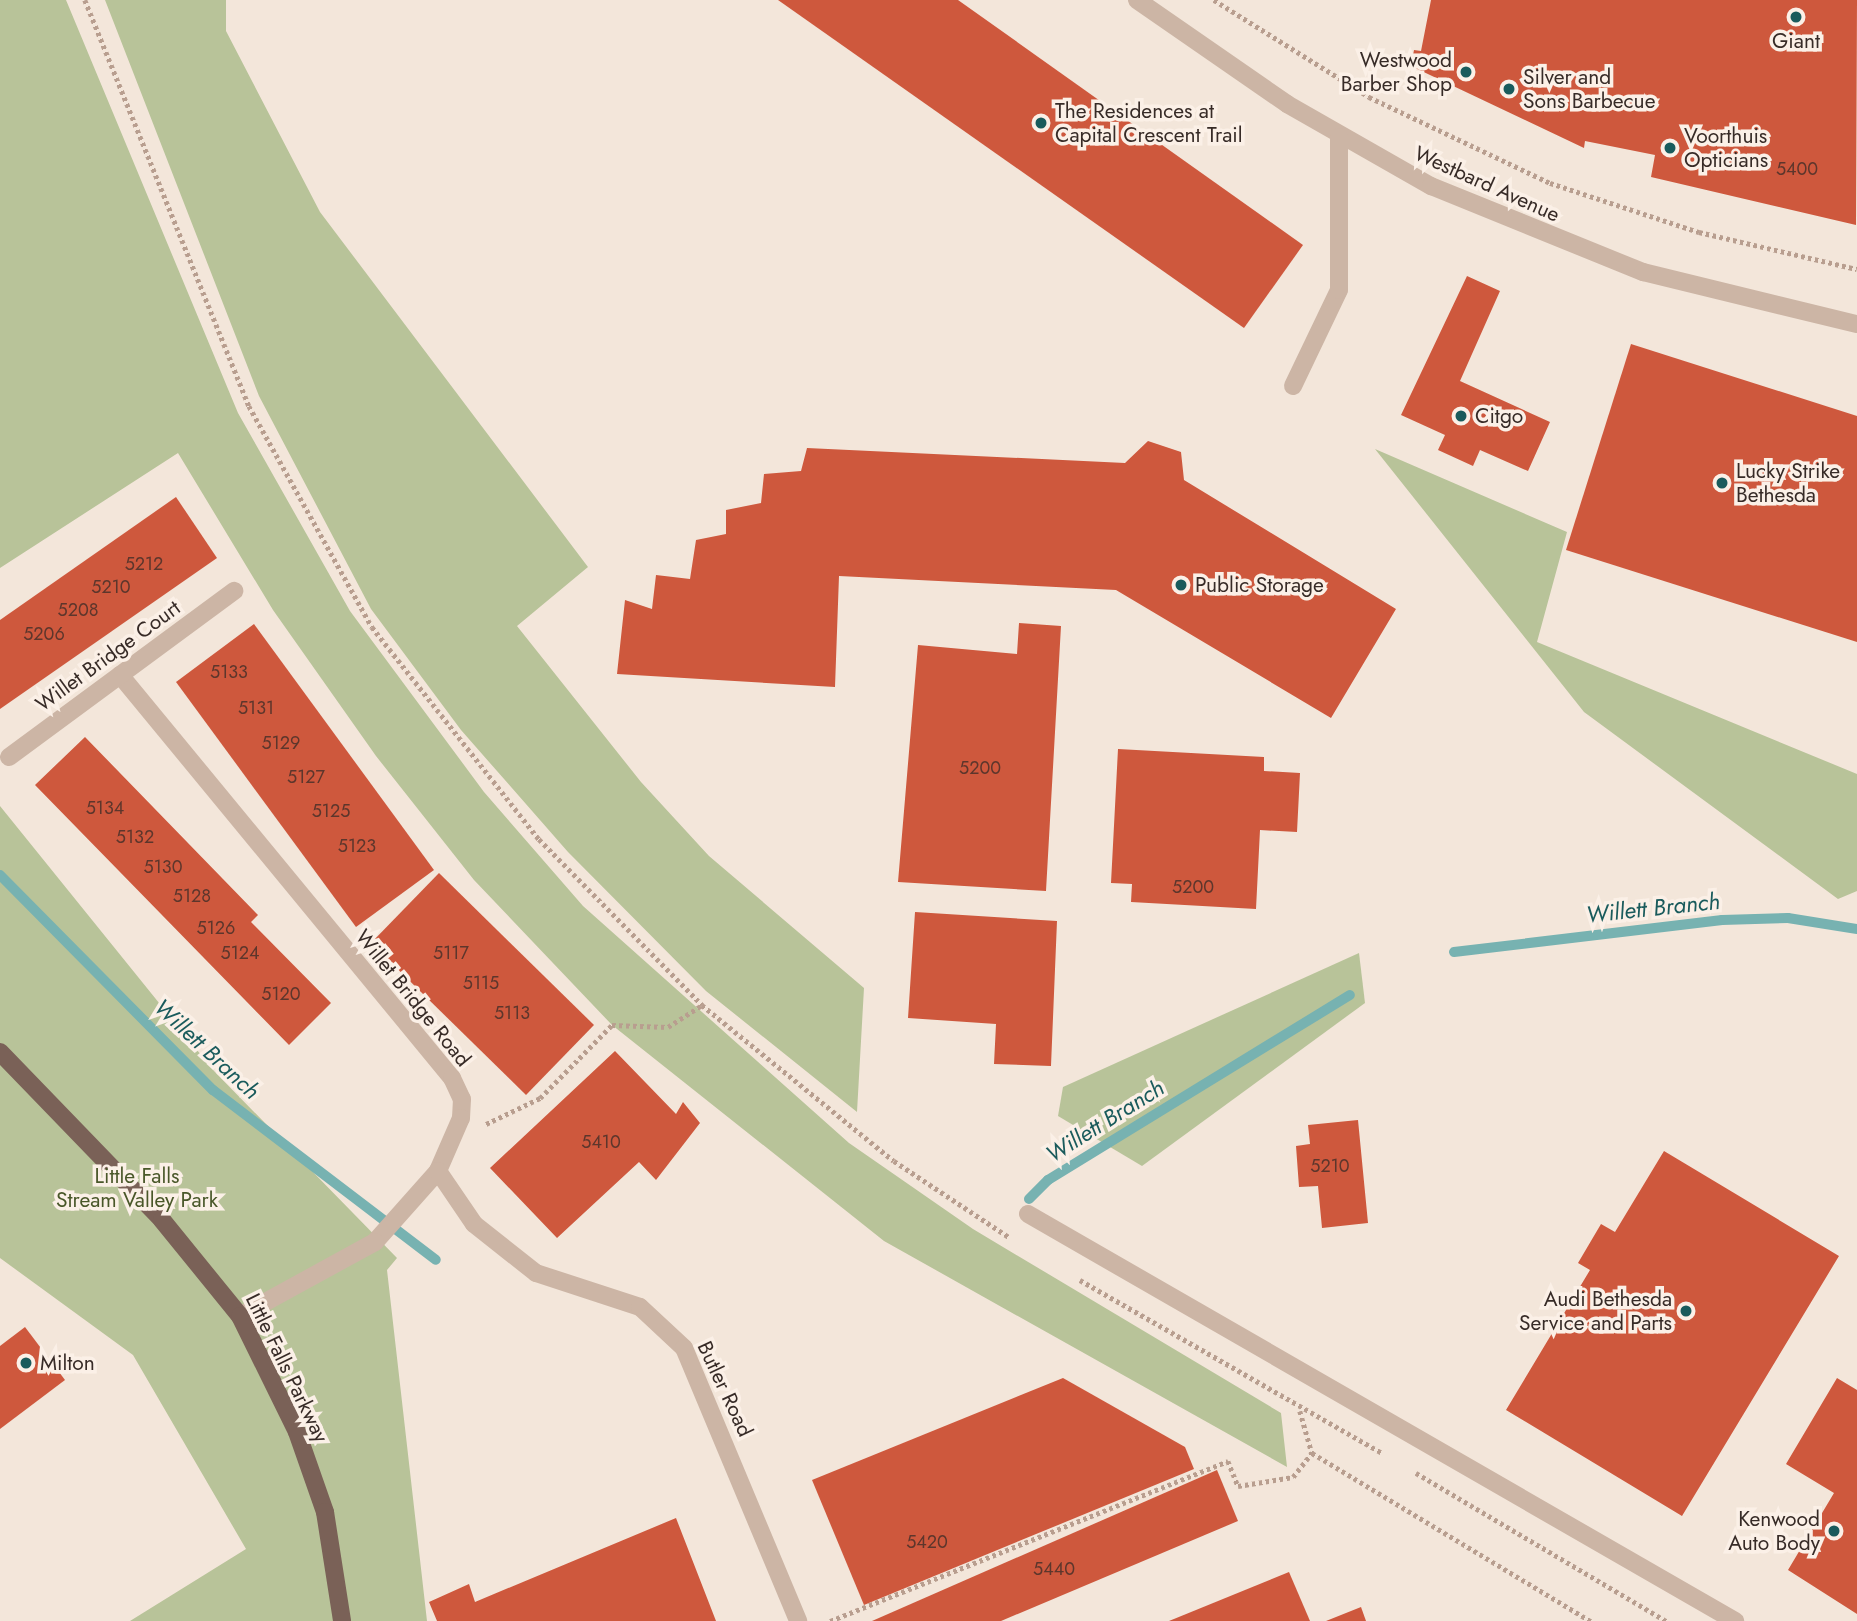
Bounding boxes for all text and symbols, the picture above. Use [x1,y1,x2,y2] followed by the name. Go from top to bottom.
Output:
[1788,9,1804,25] marker: Giant
[1772,28,1820,54] place label: Giant
[1341,47,1452,97] place label: Westwood Barber Shop
[1458,64,1474,80] marker: Westwood Barber Shop
[1523,64,1655,114] place label: Silver and Sons Barbecue
[1501,81,1517,97] marker: Silver and Sons Barbecue
[1055,98,1243,148] place label: The Residences at Capital Crescent Trail
[1033,115,1049,131] marker: The Residences at Capital Crescent Trail
[1684,123,1768,173] place label: Voorthuis Opticians
[1662,140,1678,156] marker: Voorthuis Opticians
[1410,141,1564,227] street label: Westbard Avenue
[1776,158,1818,180] house number: 5400
[1475,403,1523,429] place label: Citgo
[1453,408,1469,424] marker: Citgo
[1736,458,1840,508] place label: Lucky Strike Bethesda
[1714,475,1730,491] marker: Lucky Strike Bethesda
[125,553,163,575] house number: 5212
[1195,572,1324,598] place label: Public Storage
[91,576,131,598] house number: 5210
[1173,577,1189,593] marker: Public Storage
[31,595,185,717] street label: Willet Bridge Court
[57,599,99,621] house number: 5208
[23,623,65,645] house number: 5206
[210,661,248,683] house number: 5133
[238,697,274,719] house number: 5131
[262,732,300,754] house number: 5129
[959,757,1001,779] house number: 5200
[287,766,325,788] house number: 5127
[86,797,124,819] house number: 5134
[312,800,350,822] house number: 5125
[116,826,154,848] house number: 5132
[338,835,376,857] house number: 5123
[144,856,182,878] house number: 5130
[1172,876,1214,898] house number: 5200
[173,885,211,907] house number: 5128
[1585,887,1721,929] water label: Willett Branch
[197,917,235,939] house number: 5126
[350,924,476,1072] street label: Willet Bridge Road
[221,942,259,964] house number: 5124
[433,942,469,964] house number: 5117
[463,972,499,994] house number: 5115
[261,983,301,1005] house number: 5120
[149,993,265,1105] water label: Willett Branch
[494,1002,530,1024] house number: 5113
[1041,1074,1169,1168] water label: Willett Branch
[581,1131,621,1153] house number: 5410
[1310,1155,1350,1177] house number: 5210
[56,1163,218,1213] park label: Little Falls Stream Valley Park
[1519,1286,1672,1336] place label: Audi Bethesda Service and Parts
[240,1289,334,1447] street label: Little Falls Parkway
[1678,1303,1694,1319] marker: Audi Bethesda Service and Parts
[692,1337,758,1441] street label: Butler Road
[40,1350,95,1376] place label: Milton
[18,1355,34,1371] marker: Milton
[1728,1506,1820,1556] place label: Kenwood Auto Body
[1826,1523,1842,1539] marker: Kenwood Auto Body
[906,1531,948,1553] house number: 5420
[1033,1558,1075,1580] house number: 5440

